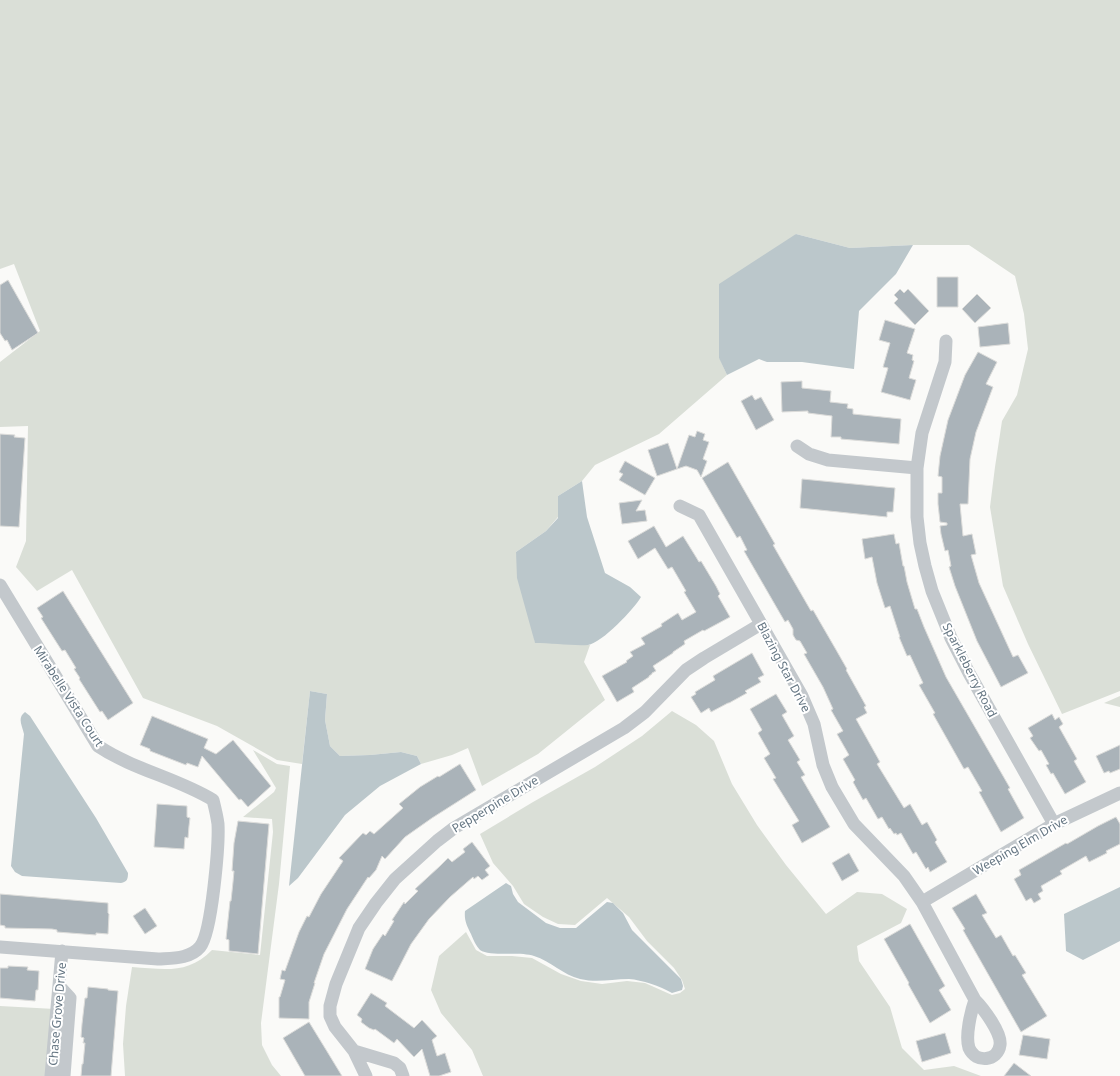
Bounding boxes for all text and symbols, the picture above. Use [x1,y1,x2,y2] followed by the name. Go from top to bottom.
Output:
[753,619,815,715] street label: Blazing Star Drive
[939,620,1001,720] street label: Sparkleberry Road
[30,642,108,750] street label: Mirabelle Vista Court
[449,771,542,837] street label: Pepperpine Drive
[970,811,1071,879] street label: Weeping Elm Drive
[44,961,70,1066] street label: Chase Grove Drive

